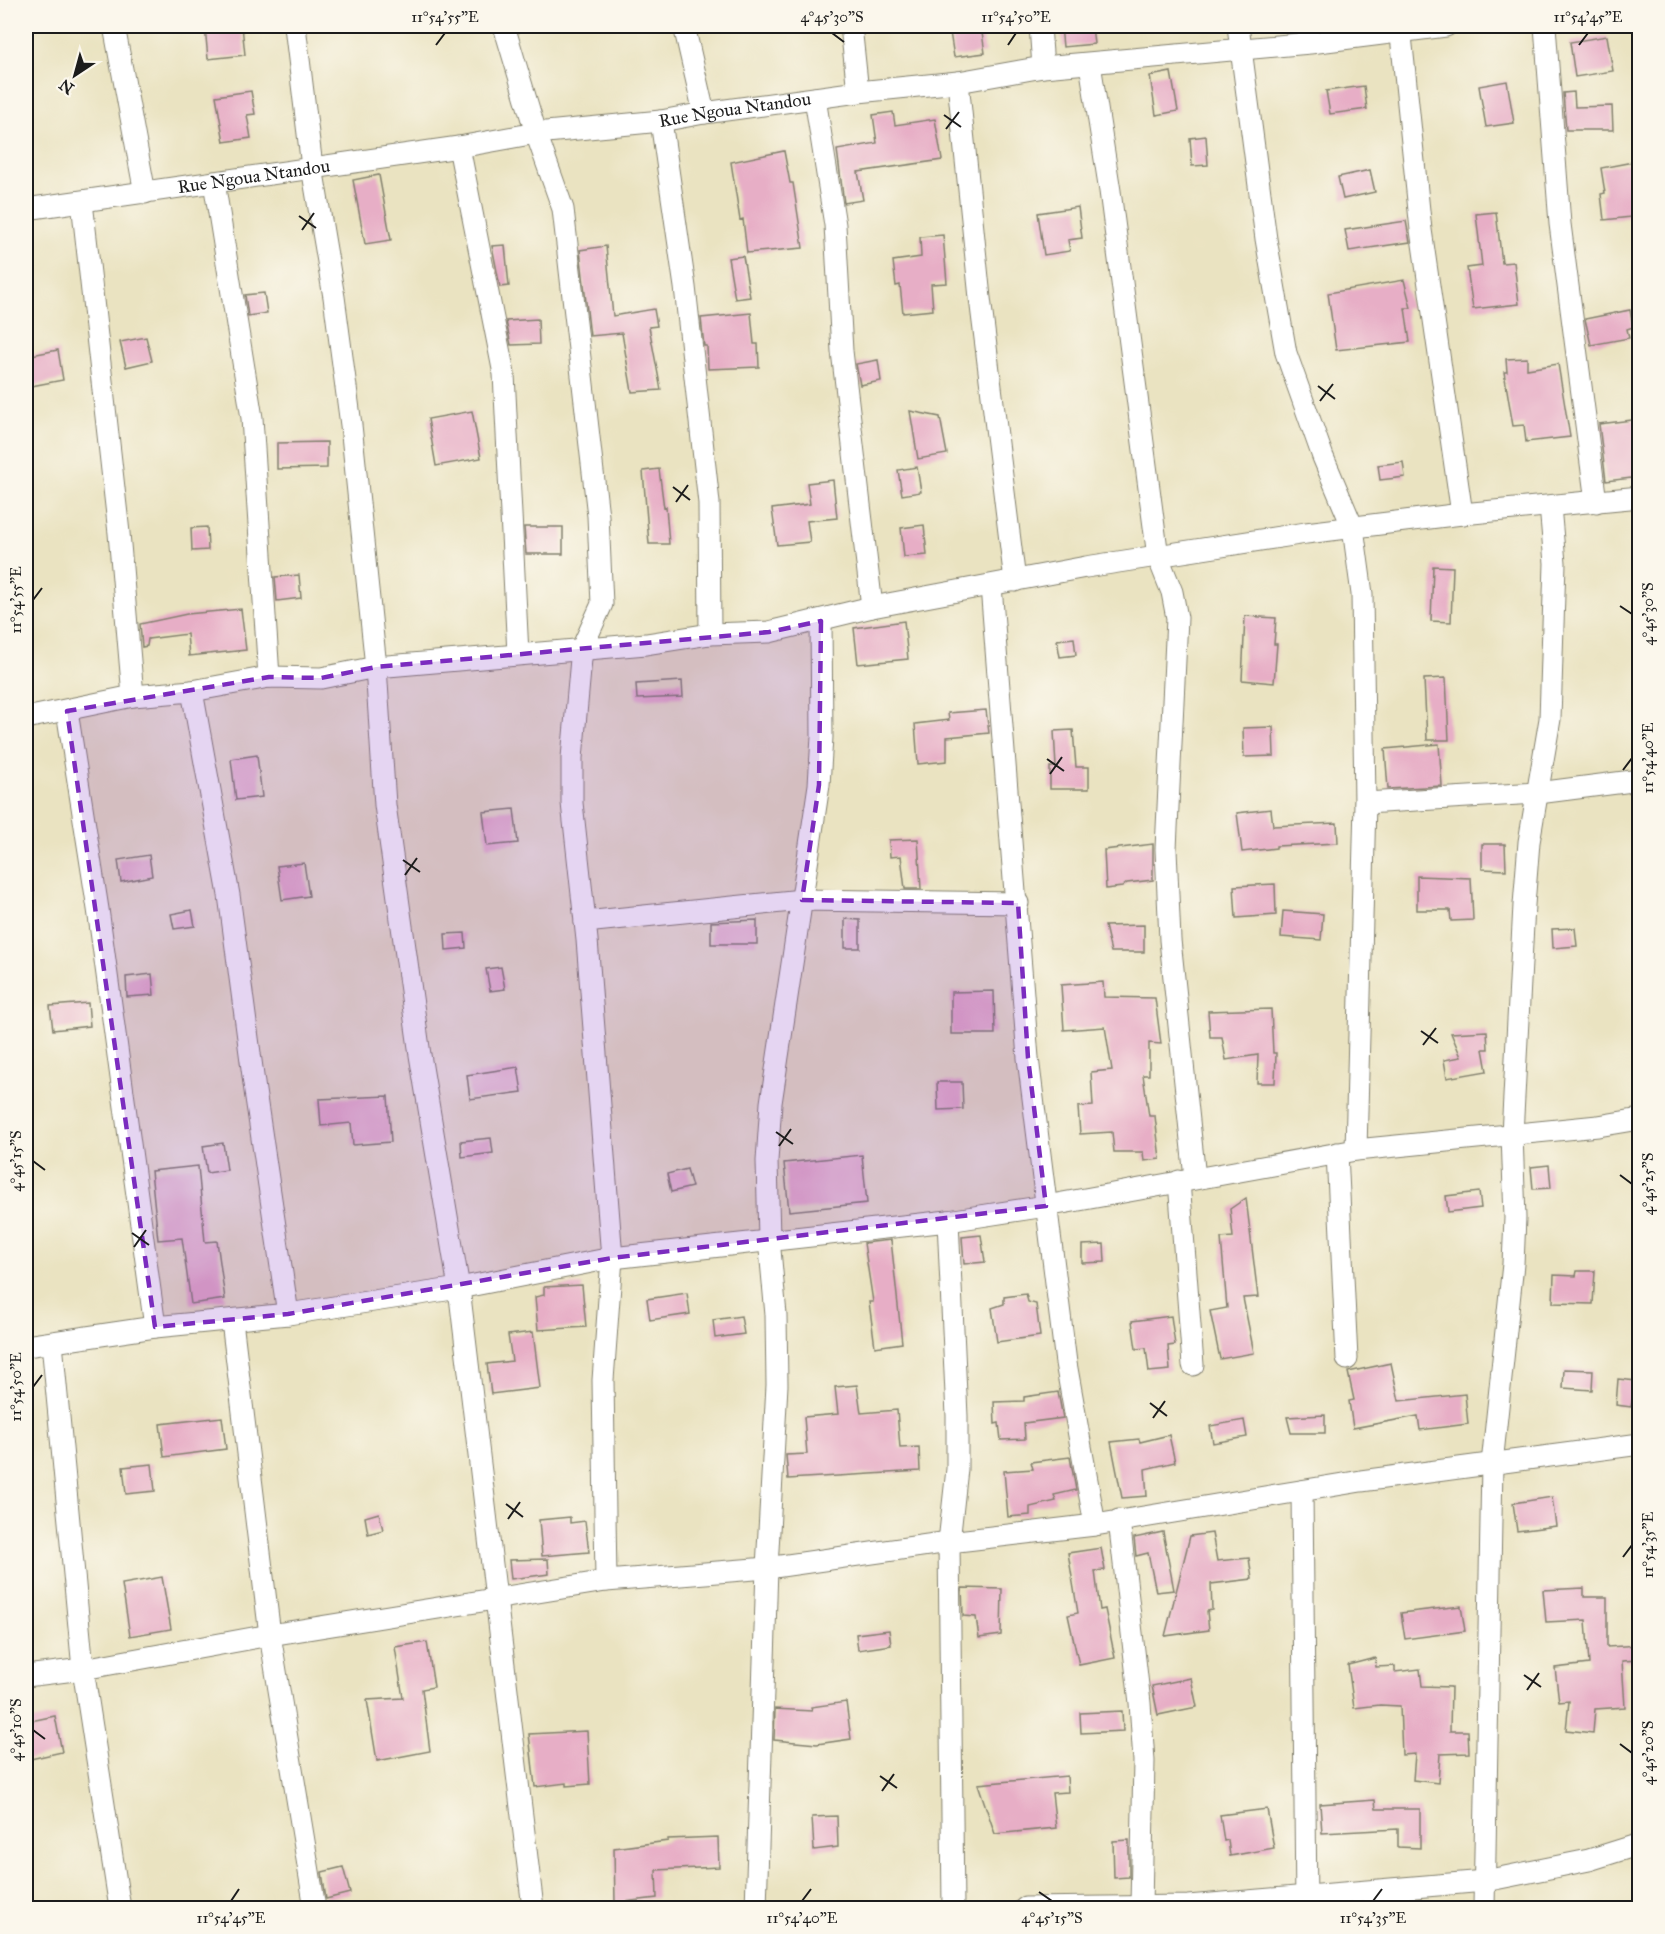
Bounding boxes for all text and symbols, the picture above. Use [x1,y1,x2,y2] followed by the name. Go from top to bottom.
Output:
[411,8,479,26] text: 11°54'55"E
[800,8,864,26] text: 4°45'30"S
[981,8,1051,26] text: 11°54'50"E
[1553,8,1623,26] text: 11°54'45"E
[45,45,105,105] north arrow
[55,75,78,98] text: N
[657,87,813,132] street label: Rue Ngoua Ntandou
[176,155,332,198] street label: Rue Ngoua Ntandou
[7,566,25,634] text: 11°54'55"E
[1639,582,1657,646] text: 4°45'30"S
[1639,722,1657,793] text: 11°54'40"E
[7,1130,25,1192] text: 4°45'15"S
[1639,1153,1657,1215] text: 4°45'25"S
[7,1352,25,1422] text: 11°54'50"E
[1639,1511,1657,1578] text: 11°54'35"E
[7,1698,25,1762] text: 4°45'10"S
[1639,1721,1657,1785] text: 4°45'20"S
[196,1909,266,1927] text: 11°54'45"E
[767,1909,838,1927] text: 11°54'40"E
[1021,1909,1083,1927] text: 4°45'15"S
[1340,1909,1407,1927] text: 11°54'35"E

